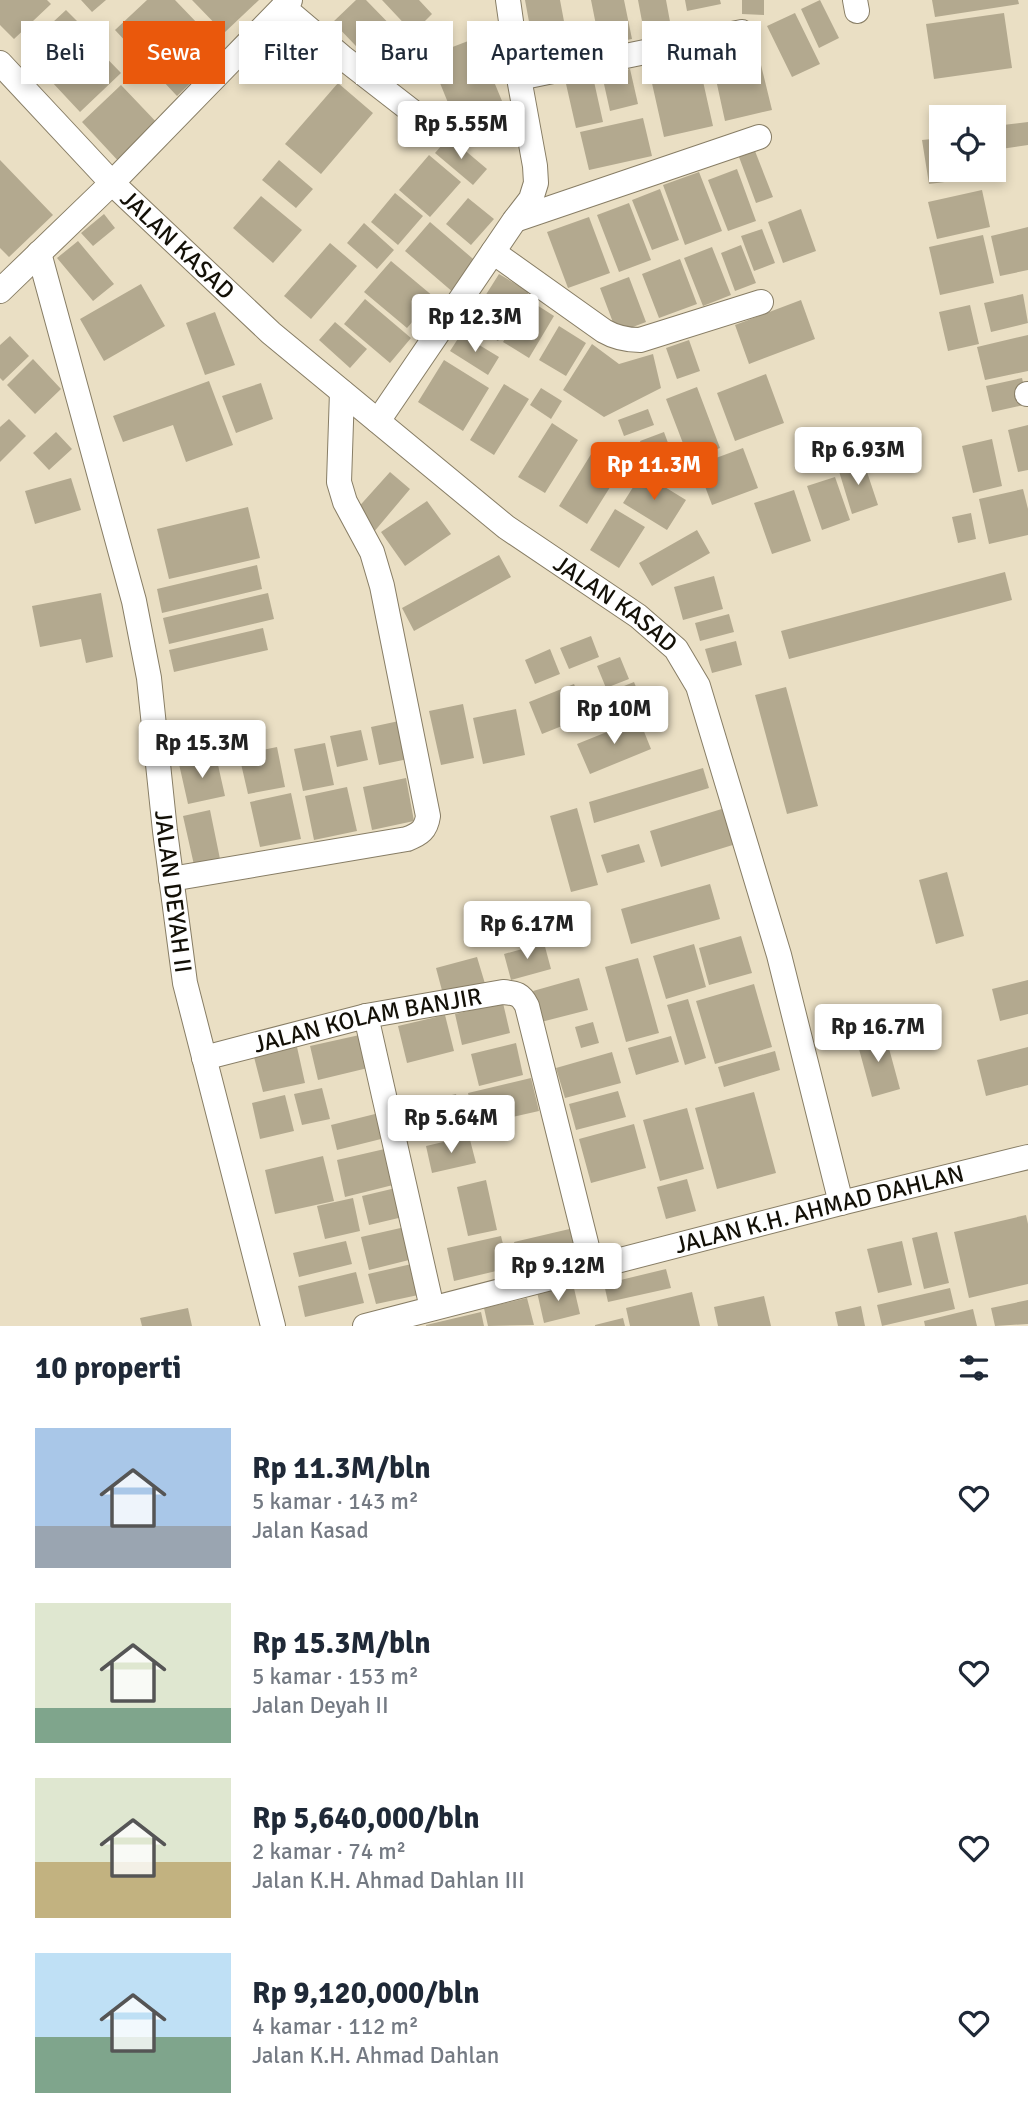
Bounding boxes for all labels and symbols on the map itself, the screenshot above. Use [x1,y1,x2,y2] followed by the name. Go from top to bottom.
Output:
[389,102,533,161] pin: Rp 5.55M
[114,184,241,306] street label: JALAN KASAD
[403,294,547,354] pin: Rp 12.3M
[786,428,930,487] pin: Rp 6.93M
[582,442,726,502] pin: Rp 11.3M
[548,548,684,658] street label: JALAN KASAD
[557,686,671,746] pin: Rp 10M
[130,720,274,780] pin: Rp 15.3M
[148,809,199,975] street label: JALAN DEYAH II
[455,902,599,961] pin: Rp 6.17M
[250,981,484,1060] street label: JALAN KOLAM BANJIR
[806,1004,950,1064] pin: Rp 16.7M
[379,1096,523,1155] pin: Rp 5.64M
[671,1158,967,1260] street label: JALAN K.H. AHMAD DAHLAN
[486,1244,630,1303] pin: Rp 9.12M

